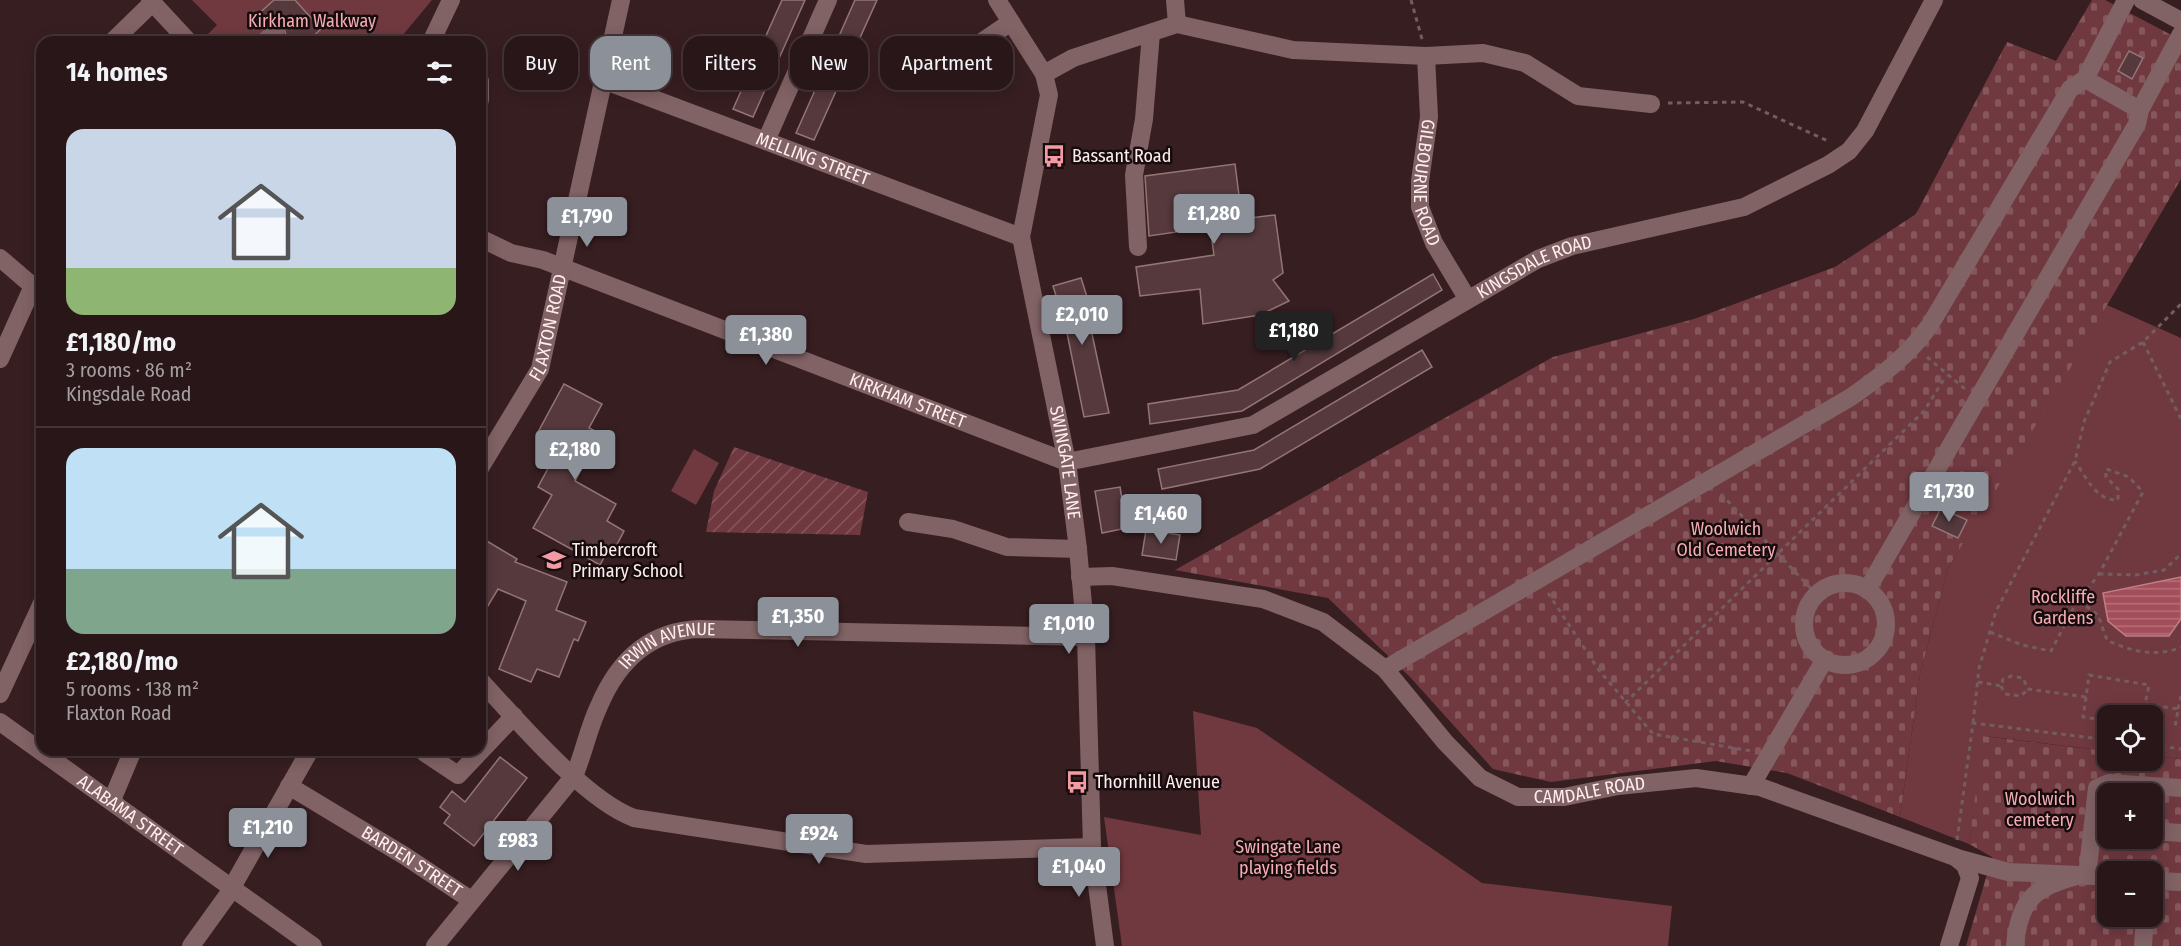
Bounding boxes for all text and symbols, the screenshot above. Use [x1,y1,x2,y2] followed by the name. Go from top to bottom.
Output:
[248,10,376,32] park label: Kirkham Walkway
[504,36,578,90] chip: Buy
[590,36,671,90] chip: Rent
[683,36,778,90] chip: Filters
[790,36,868,90] chip: New
[880,36,1013,90] chip: Apartment
[423,56,456,89] icon: filters
[66,57,168,88] text: 14 homes
[1409,118,1445,249] street label: GILBOURNE ROAD
[753,127,873,190] street label: MELLING STREET
[1041,143,1067,169] bus stop icon: Bassant Road
[1072,145,1171,167] place label: Bassant Road
[207,168,315,276] icon: home
[1165,194,1263,245] pin: £1,280
[538,197,636,248] pin: £1,790
[1188,201,1240,225] text: £1,280
[561,204,613,228] text: £1,790
[1473,231,1594,303] street label: KINGSDALE ROAD
[524,272,571,385] street label: FLAXTON ROAD
[1033,295,1131,346] pin: £2,010
[1055,302,1109,326] text: £2,010
[1245,311,1343,362] pin: £1,180
[717,315,815,366] pin: £1,380
[1269,318,1319,342] text: £1,180
[739,322,793,346] text: £1,380
[66,327,176,358] text: £1,180/mo
[66,358,192,382] text: 3 rooms · 86 m²
[846,368,970,433] street label: KIRKHAM STREET
[66,382,192,406] text: Kingsdale Road
[1045,404,1085,521] street label: SWINGATE LANE
[526,430,624,481] pin: £2,180
[549,437,601,461] text: £2,180
[1900,472,1998,523] pin: £1,730
[1924,479,1974,503] text: £1,730
[207,487,315,595] icon: home
[1112,494,1210,545] pin: £1,460
[1134,501,1188,525] text: £1,460
[1676,518,1776,561] park label: Woolwich Old Cemetery
[572,539,683,582] place label: Timbercroft Primary School
[541,547,567,573] school or university icon: Timbercroft Primary School
[2031,586,2095,629] park label: Rockliffe Gardens
[749,597,847,648] pin: £1,350
[772,604,824,628] text: £1,350
[1020,604,1118,655] pin: £1,010
[1043,611,1095,635] text: £1,010
[614,618,716,674] street label: IRWIN AVENUE
[66,646,178,677] text: £2,180/mo
[66,677,199,701] text: 5 rooms · 138 m²
[66,701,172,725] text: Flaxton Road
[2097,705,2163,927] map controls
[2097,705,2163,771] button: locate
[1064,769,1090,795] bus stop icon: Thornhill Avenue
[73,770,188,861] street label: ALABAMA STREET
[1095,771,1220,793] place label: Thornhill Avenue
[1534,772,1646,808] street label: CAMDALE ROAD
[2097,783,2163,849] button: +
[2005,788,2075,831] park label: Woolwich cemetery
[219,808,317,859] pin: £1,210
[783,814,855,865] pin: £924
[243,815,293,839] text: £1,210
[357,821,467,902] street label: BARDEN STREET
[482,821,554,872] pin: £983
[800,821,838,845] text: £924
[498,828,538,852] text: £983
[1235,836,1341,879] park label: Swingate Lane playing fields
[1030,847,1128,898] pin: £1,040
[1052,854,1106,878] text: £1,040
[2097,861,2163,927] button: −

